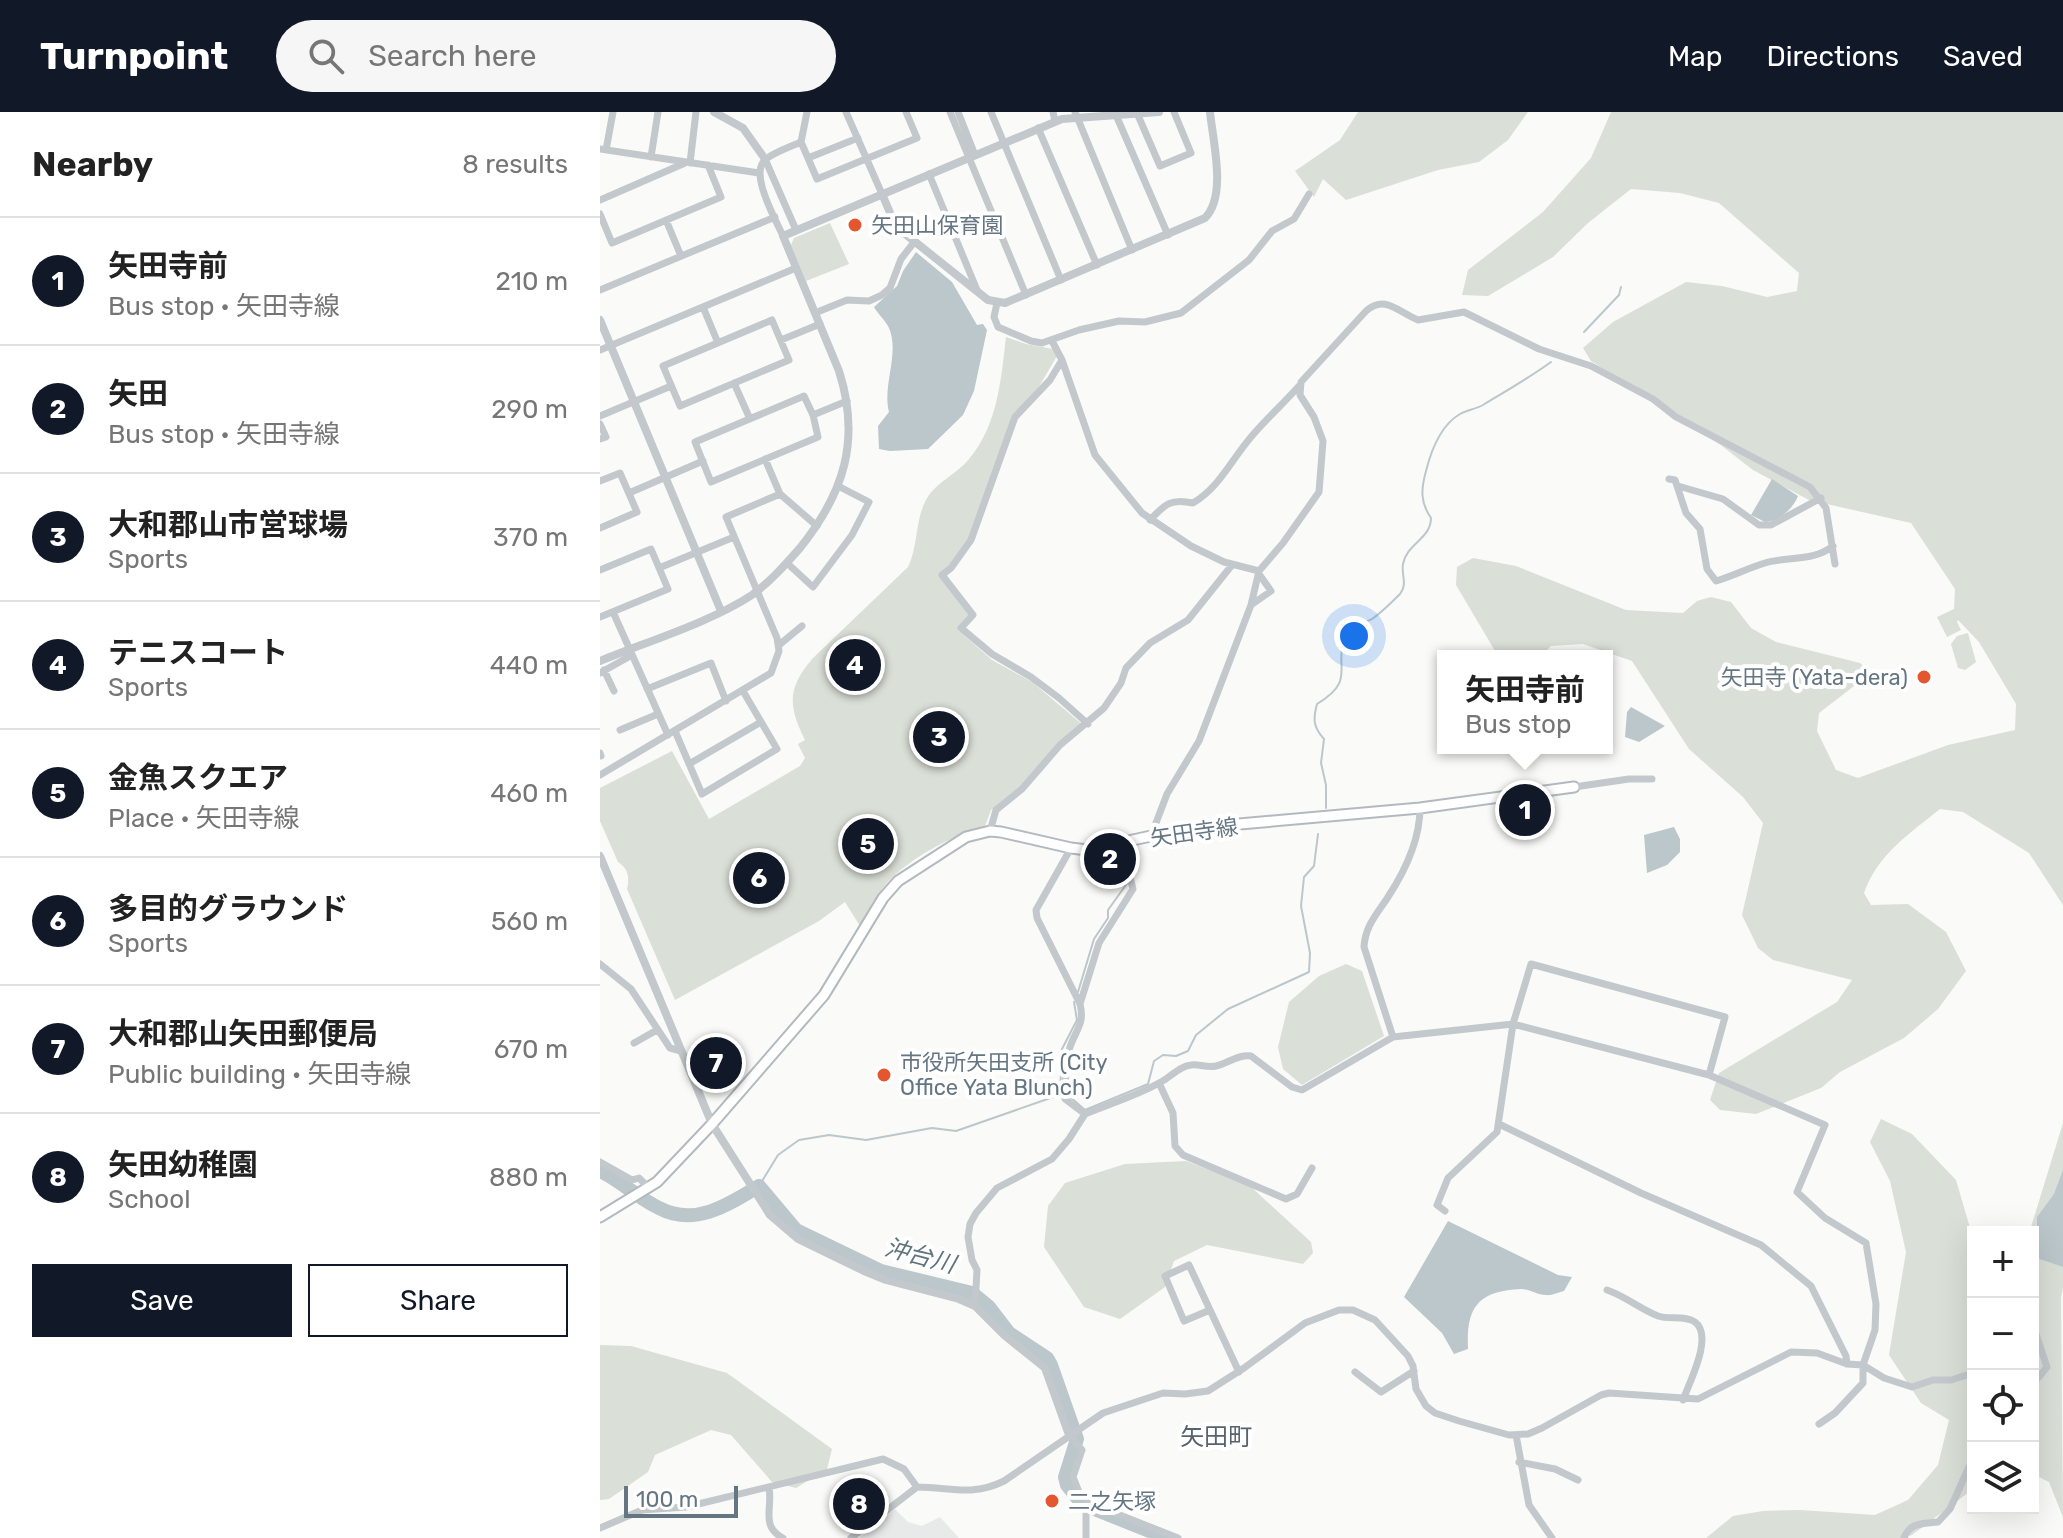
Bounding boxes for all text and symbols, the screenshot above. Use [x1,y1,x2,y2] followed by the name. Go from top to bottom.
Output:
[276,20,836,92] search box
[40,33,228,79] text: Turnpoint
[304,34,348,78] icon: search
[368,38,536,74] text: Search here
[1668,40,1722,73] text: Map
[1766,40,1899,73] text: Directions
[1943,40,2023,73] text: Saved
[32,144,153,185] text: Nearby
[462,149,568,180] text: 8 results
[871,212,1003,239] place label: 矢田山保育園
[846,216,864,234] marker: 矢田山保育園
[108,248,228,284] text: 矢田寺前
[52,266,64,297] text: 1
[496,266,568,297] text: 210 m
[108,291,340,322] text: Bus stop · 矢田寺線
[108,376,168,412] text: 矢田
[50,394,66,425] text: 2
[491,394,568,425] text: 290 m
[108,419,340,450] text: Bus stop · 矢田寺線
[108,507,348,543] text: 大和郡山市営球場
[49,522,67,553] text: 3
[493,522,568,553] text: 370 m
[108,544,188,575] text: Sports
[1334,616,1374,656] your location
[108,635,288,671] text: テニスコート
[829,635,881,695] pin: 4
[49,650,67,681] text: 4
[490,650,568,681] text: 440 m
[1437,650,1613,754] popup
[1720,664,1908,691] place label: 矢田寺 (Yata-dera)
[1915,668,1933,686] marker: 矢田寺 (Yata-dera)
[108,672,188,703] text: Sports
[1465,672,1585,708] text: 矢田寺前
[913,707,965,767] pin: 3
[1465,709,1571,740] text: Bus stop
[108,760,288,796] text: 金魚スクエア
[50,778,66,809] text: 5
[490,778,568,809] text: 460 m
[1499,780,1551,840] pin: 1
[108,803,300,834] text: Place · 矢田寺線
[1149,813,1240,852] street label: 矢田寺線
[842,814,894,874] pin: 5
[1084,829,1136,889] pin: 2
[733,848,785,908] pin: 6
[108,891,348,927] text: 多目的グラウンド
[50,906,66,937] text: 6
[491,906,568,937] text: 560 m
[108,928,188,959] text: Sports
[108,1016,378,1052] text: 大和郡山矢田郵便局
[690,1033,742,1093] pin: 7
[51,1034,65,1065] text: 7
[494,1034,568,1065] text: 670 m
[900,1049,1108,1101] place label: 市役所矢田支所 (City Office Yata Blunch)
[108,1059,411,1090] text: Public building · 矢田寺線
[875,1066,893,1084] marker: 市役所矢田支所 (City Office Yata Blunch)
[108,1147,258,1183] text: 矢田幼稚園
[49,1162,67,1193] text: 8
[489,1162,568,1193] text: 880 m
[108,1184,191,1215] text: School
[1967,1226,2039,1514] map controls
[1967,1226,2039,1298] button: +
[882,1233,961,1280] water label: 沖台川
[32,1264,292,1337] button: Save
[308,1264,568,1337] button: Share
[1967,1298,2039,1370] button: −
[1967,1370,2039,1442] button: locate
[1180,1423,1252,1451] district label: 矢田町
[1967,1442,2039,1514] button: layers
[833,1474,885,1534] pin: 8
[624,1482,738,1518] scale bar
[636,1486,698,1513] text: 100 m
[1068,1488,1156,1515] place label: 二之矢塚
[1043,1492,1061,1510] marker: 二之矢塚

